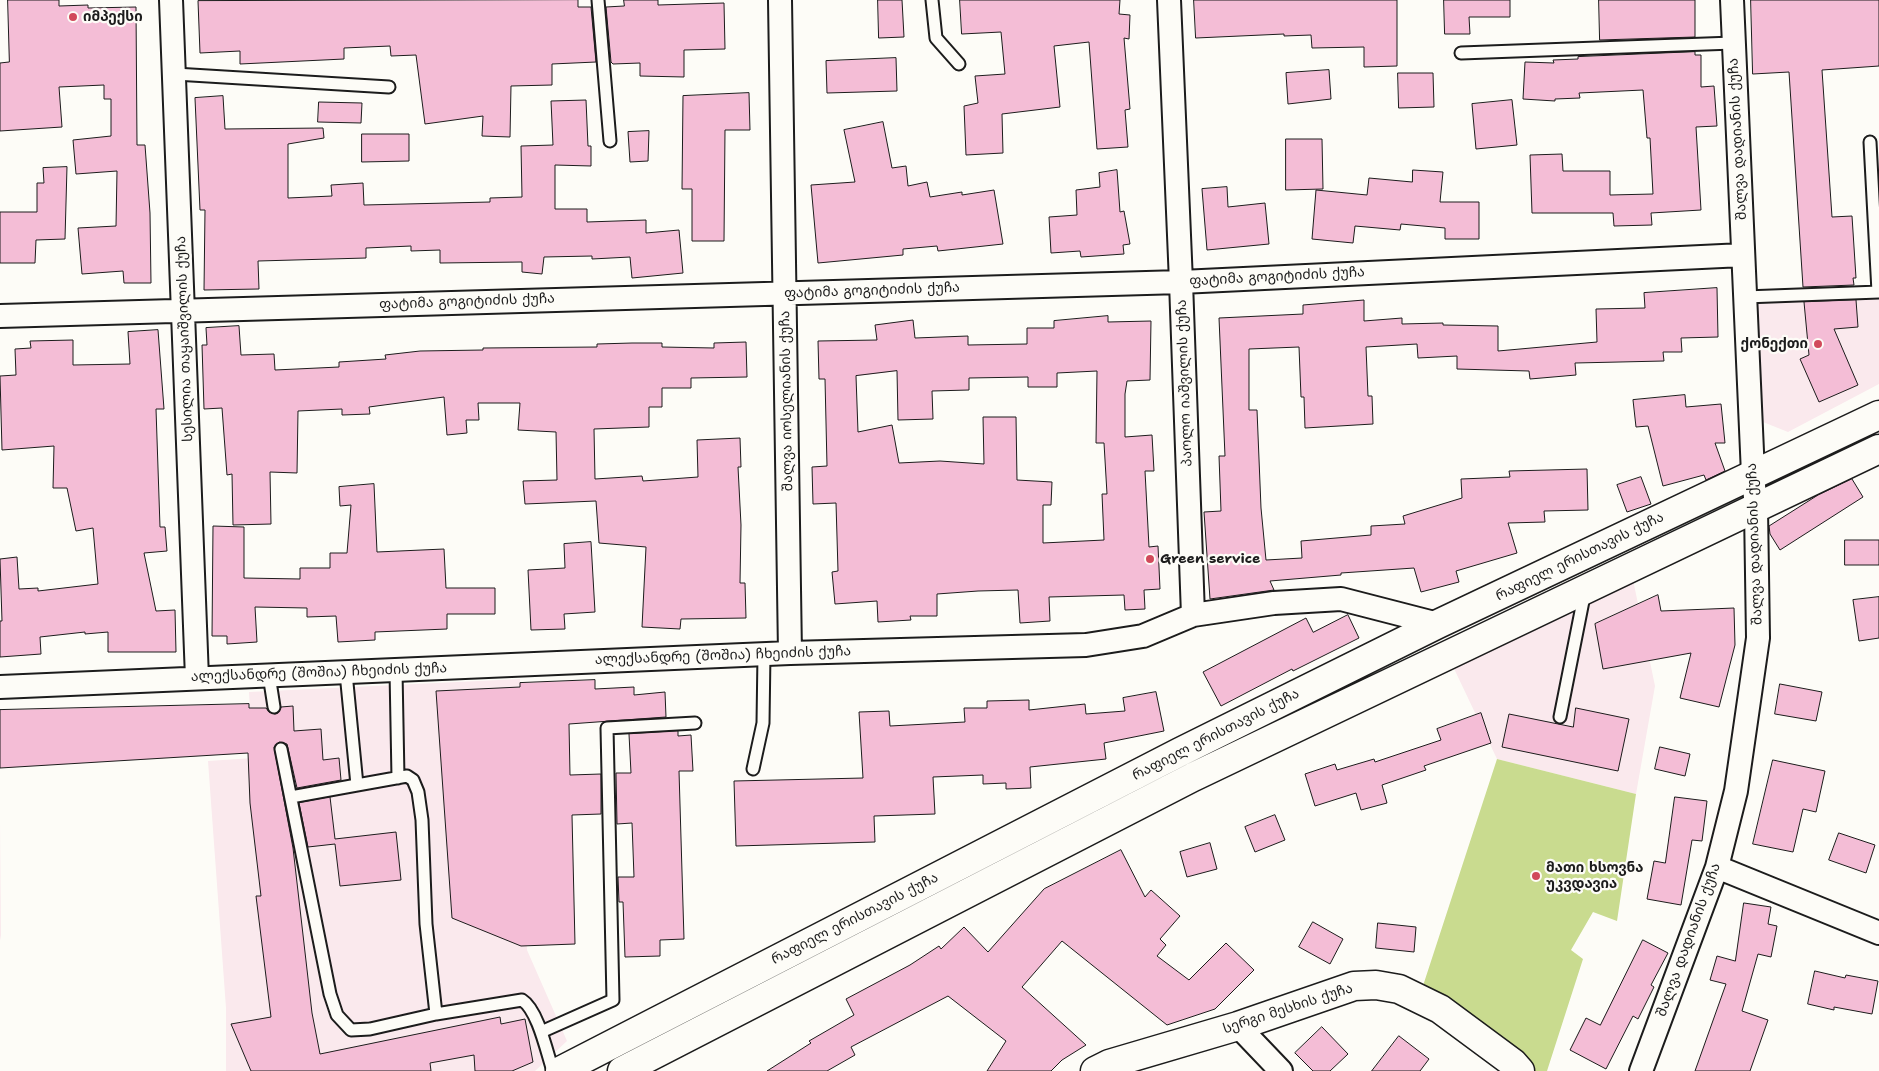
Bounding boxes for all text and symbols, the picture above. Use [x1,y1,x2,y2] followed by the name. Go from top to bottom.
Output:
[83,9,143,25] place label: იმპექსი
[67,11,79,23] marker: იმპექსი
[1725,58,1751,220] street label: შალვა დადიანის ქუჩა
[173,236,197,442] street label: სესილია თაყაიშვილის ქუჩა
[1189,264,1365,290] street label: ფატიმა გოგიტიძის ქუჩა
[784,280,960,302] street label: ფატიმა გოგიტიძის ქუჩა
[379,291,555,313] street label: ფატიმა გოგიტიძის ქუჩა
[1174,299,1196,467] street label: პაოლო იაშვილის ქუჩა
[777,311,797,491] street label: შალვა იოსელიანის ქუჩა
[1741,336,1808,352] place label: ქონექთი
[1812,338,1824,350] marker: ქონექთი
[1744,463,1766,625] street label: შალვა დადიანის ქუჩა
[1493,509,1667,605] street label: რაფიელ ერისთავის ქუჩა
[1160,551,1260,567] place label: Green service
[1144,553,1156,565] marker: Green service
[595,643,851,669] street label: ალექსანდრე (შოშია) ჩხეიძის ქუჩა
[191,660,447,686] street label: ალექსანდრე (შოშია) ჩხეიძის ქუჩა
[1130,686,1302,784] street label: რაფიელ ერისთავის ქუჩა
[1546,860,1643,892] place label: მათი ხსოვნა უკვდავია
[1653,861,1725,1019] street label: შალვა დადიანის ქუჩა
[769,870,941,968] street label: რაფიელ ერისთავის ქუჩა
[1530,870,1542,882] marker: მათი ხსოვნა უკვდავია
[1221,980,1355,1038] street label: სერგი მესხის ქუჩა

